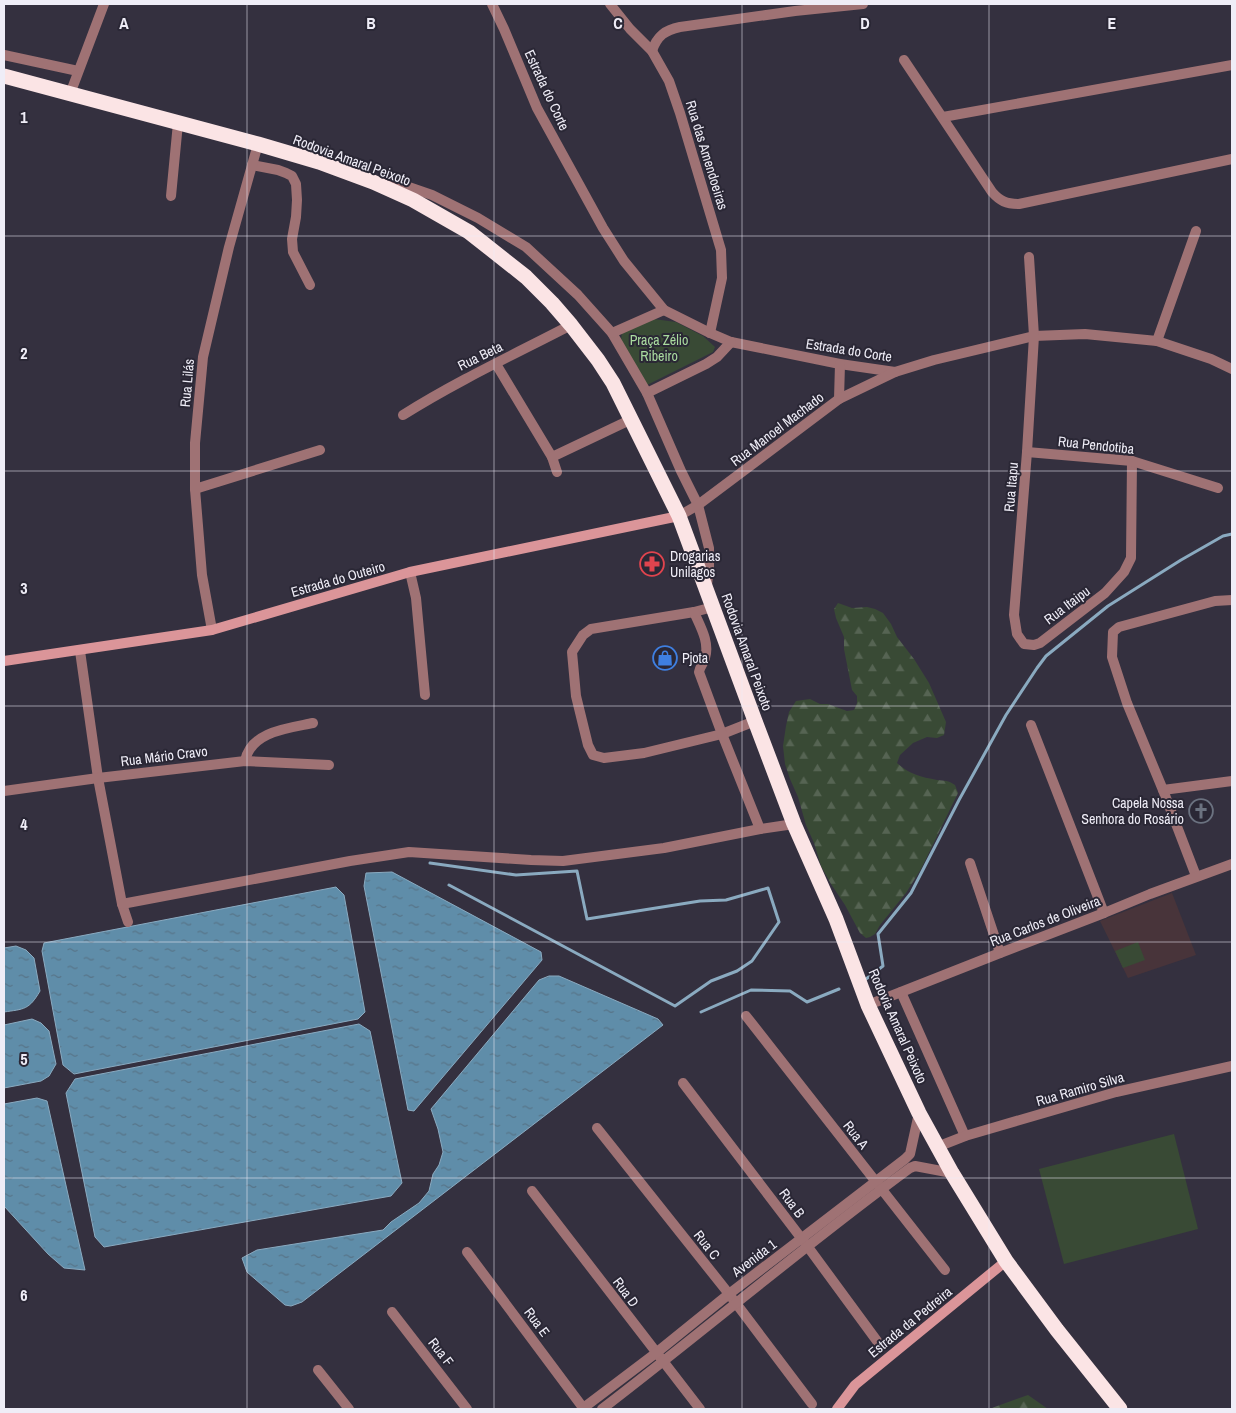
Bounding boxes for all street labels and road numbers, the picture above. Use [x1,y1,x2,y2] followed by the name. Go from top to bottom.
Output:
[521,47,573,133] street label: Estrada do Corte
[682,98,732,212] street label: Rua das Amendoeiras
[291,130,413,190] street label: Rodovia Amaral Peixoto
[805,334,893,366] street label: Estrada do Corte
[455,337,506,375] street label: Rua Beta
[176,358,198,408] street label: Rua Lilás
[727,388,827,470] street label: Rua Manoel Machado
[1057,432,1136,458] street label: Rua Pendotiba
[1000,461,1022,513] street label: Rua Itapu
[289,557,387,601] street label: Estrada do Outeiro
[1040,582,1094,628] street label: Rua Itaipu
[717,591,777,713] street label: Rodovia Amaral Peixoto
[120,742,208,770] street label: Rua Mário Cravo
[987,891,1103,950] street label: Rua Carlos de Oliveira
[865,966,931,1086] street label: Rodovia Amaral Peixoto
[1034,1068,1127,1110] street label: Rua Ramiro Silva
[839,1117,873,1153] street label: Rua A
[775,1185,809,1221] street label: Rua B
[690,1227,724,1263] street label: Rua C
[727,1235,780,1281] street label: Avenida 1
[609,1274,643,1310] street label: Rua D
[864,1282,956,1361] street label: Estrada da Pedreira
[520,1304,554,1340] street label: Rua E
[424,1334,458,1370] street label: Rua F

